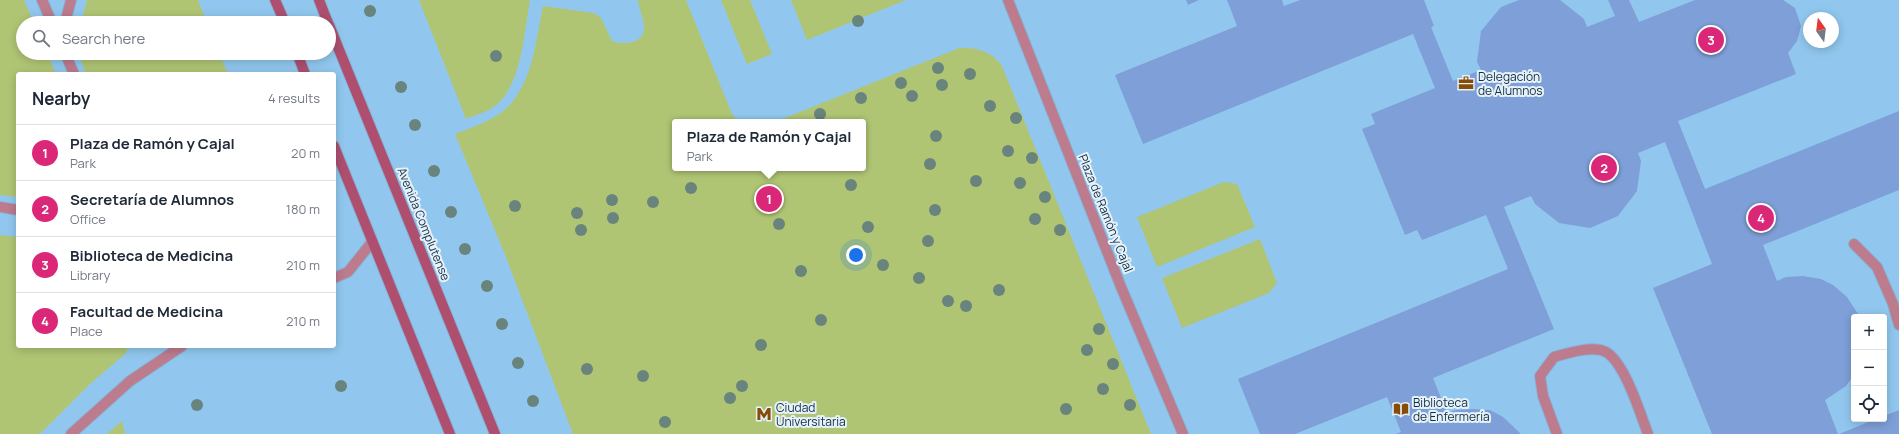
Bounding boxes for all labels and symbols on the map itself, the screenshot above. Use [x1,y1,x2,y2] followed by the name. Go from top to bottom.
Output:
[1803,12,1839,48] north arrow
[1698,25,1724,55] pin: 3
[1478,68,1543,99] place label: Delegación de Alumnos
[1457,74,1475,92] office icon: Delegación de Alumnos
[1075,152,1137,274] street label: Plaza de Ramón y Cajal
[1591,153,1617,183] pin: 2
[394,165,454,283] street label: Avenida Complutense
[756,184,782,214] pin: 1
[1748,203,1774,233] pin: 4
[846,245,866,265] your location
[1413,394,1490,425] place label: Biblioteca de Enfermería
[776,399,846,430] place label: Ciudad Universitaria
[1392,400,1410,418] library icon: Biblioteca de Enfermería
[755,405,773,423] metro station icon: Ciudad Universitaria

